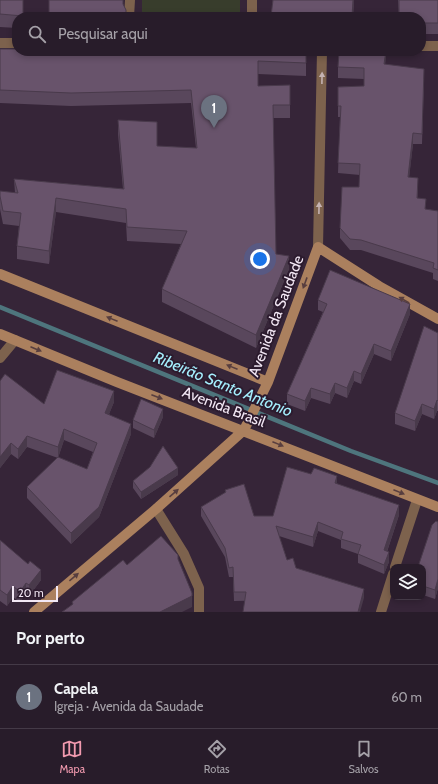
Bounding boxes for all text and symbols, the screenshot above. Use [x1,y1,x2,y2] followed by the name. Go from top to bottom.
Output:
[12,12,426,56] search box
[26,23,48,45] icon: search
[58,25,148,43] text: Pesquisar aqui
[319,71,325,84] one-way arrow
[201,95,227,128] pin: 1
[316,201,322,214] one-way arrow
[250,249,270,269] your location
[245,253,308,379] street label: Avenida da Saudade
[301,278,307,290] one-way arrow
[398,296,410,303] one-way arrow
[105,315,117,321] one-way arrow
[31,346,43,352] one-way arrow
[151,347,295,421] water label: Ribeirão Santo Antonio
[227,364,238,370] one-way arrow
[180,383,269,431] street label: Avenida Brasil
[151,395,163,401] one-way arrow
[272,441,284,447] one-way arrow
[168,489,179,498] one-way arrow
[393,490,405,496] one-way arrow
[390,564,426,600] map controls
[390,564,426,600] button: layers
[69,573,80,582] one-way arrow
[12,584,58,603] scale bar
[18,586,44,600] text: 20 m
[16,628,85,648] text: Por perto
[54,680,98,698] text: Capela
[27,689,31,705] text: 1
[391,689,422,705] text: 60 m
[54,698,203,714] text: Igreja · Avenida da Saudade
[59,738,85,776] tab: Mapa
[204,738,230,776] tab: Rotas
[348,738,379,776] tab: Salvos

